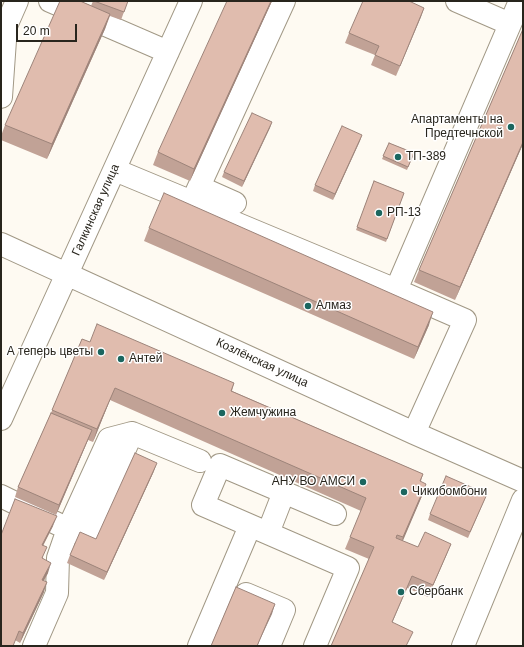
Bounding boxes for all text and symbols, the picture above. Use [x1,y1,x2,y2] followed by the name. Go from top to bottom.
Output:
[18,16,79,42] scale bar
[23,24,50,38] text: 20 m
[411,113,503,141] place label: Апартаменты на Предтечнской
[506,122,516,132] marker: Апартаменты на Предтечнской
[406,150,446,164] place label: ТП-389
[393,152,403,162] marker: ТП-389
[69,162,123,258] street label: Галкинская улица
[387,206,421,220] place label: РП-13
[374,208,384,218] marker: РП-13
[316,299,351,313] place label: Алмаз
[303,301,313,311] marker: Алмаз
[214,335,310,391] street label: Козлёнская улица
[7,345,93,359] place label: А теперь цветы
[96,347,106,357] marker: А теперь цветы
[129,352,162,366] place label: Антей
[116,354,126,364] marker: Антей
[230,406,296,420] place label: Жемчужина
[217,408,227,418] marker: Жемчужина
[272,475,355,489] place label: АНУ ВО АМСИ
[358,477,368,487] marker: АНУ ВО АМСИ
[412,485,487,499] place label: Чикибомбони
[399,487,409,497] marker: Чикибомбони
[409,585,463,599] place label: Сбербанк
[396,587,406,597] marker: Сбербанк

